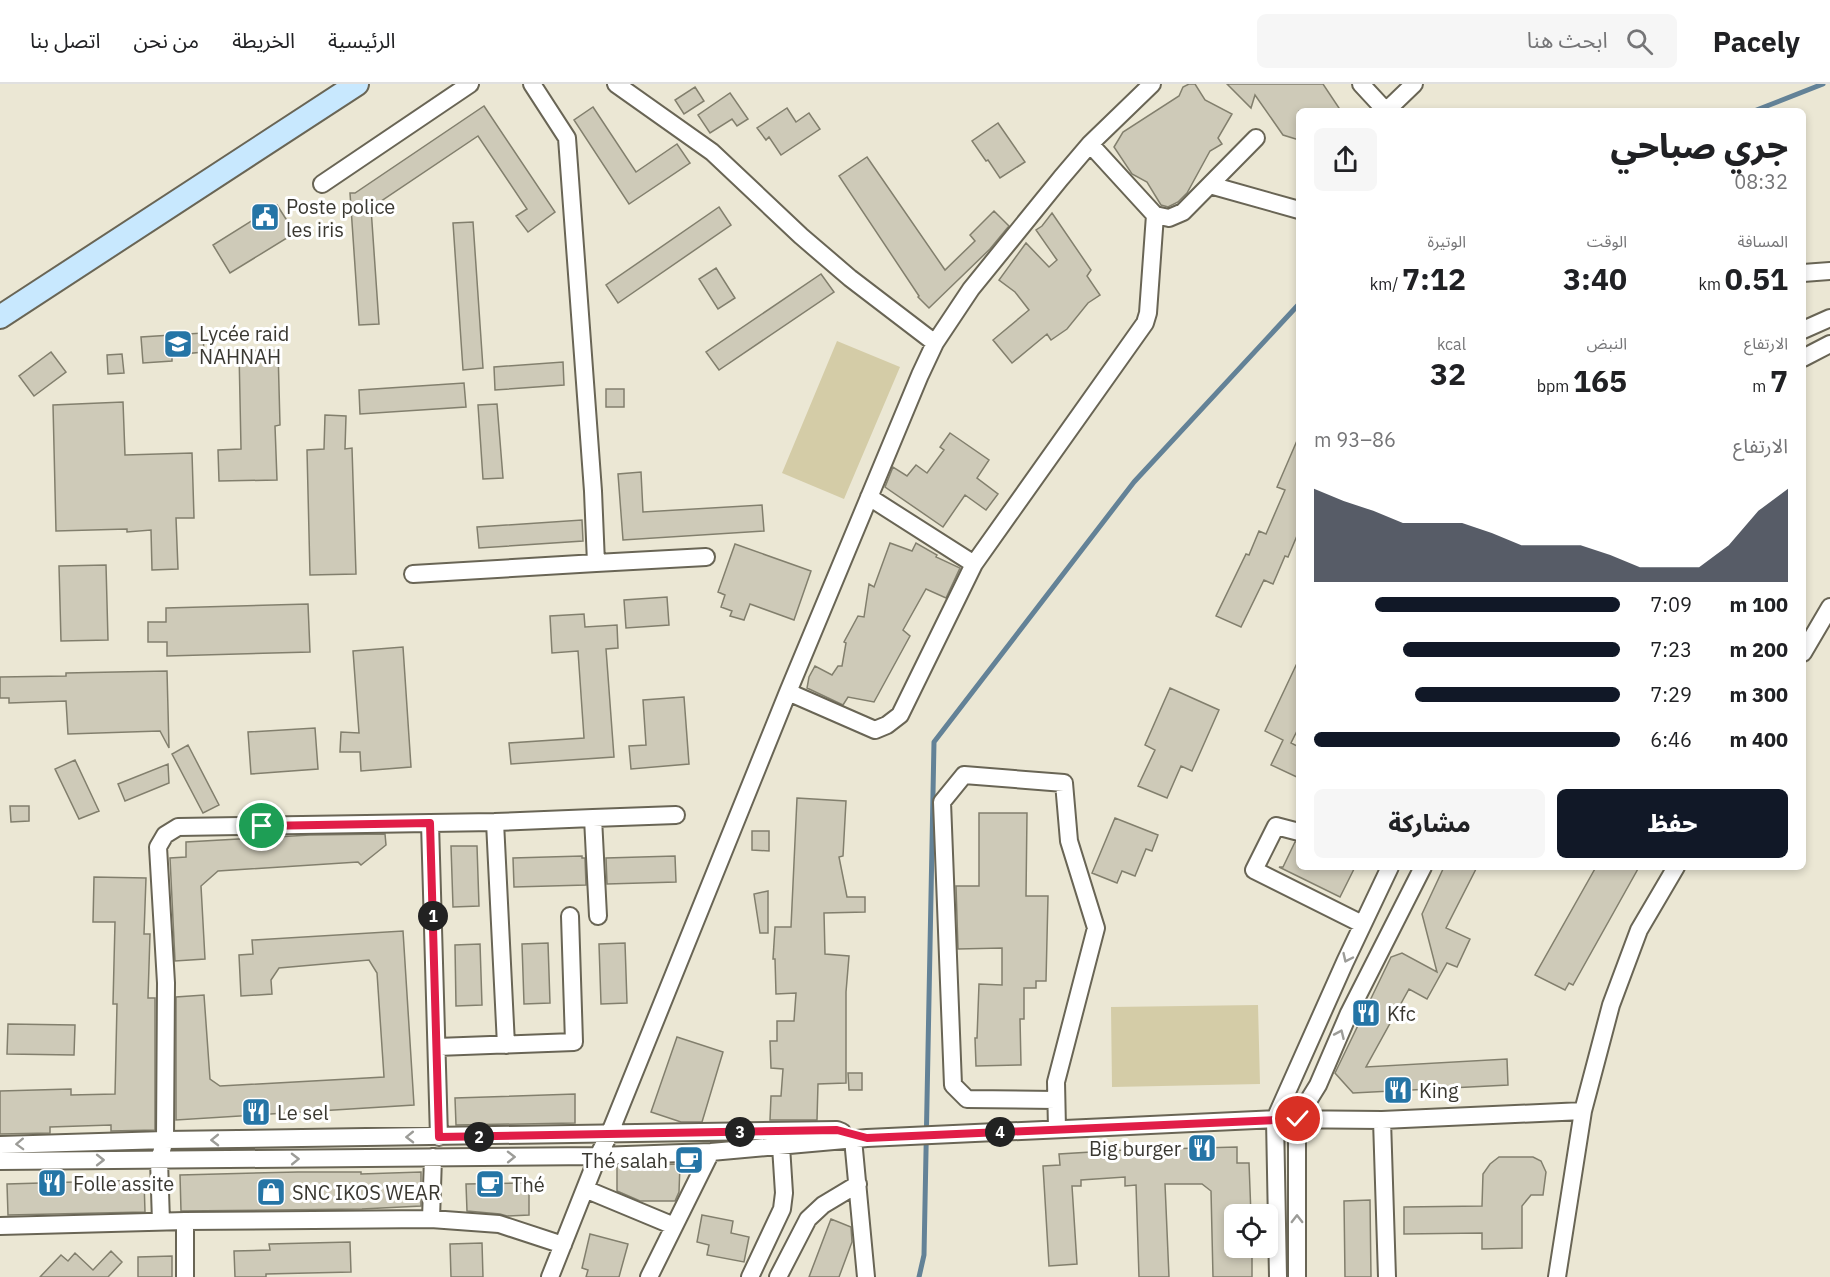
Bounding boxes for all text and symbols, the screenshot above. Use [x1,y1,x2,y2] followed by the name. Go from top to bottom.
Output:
[1257,14,1677,68] search box
[1713,23,1800,60] text: Pacely
[1527,25,1608,54] text: ابحث هنا
[1623,25,1656,58] icon: search
[30,26,100,54] text: اتصل بنا
[133,26,199,54] text: من نحن
[232,26,295,54] text: الخريطة
[328,26,396,54] text: الرئيسية
[1611,124,1788,167] text: جري صباحي
[1314,128,1377,191] button: share
[1734,168,1788,195] text: 08:32
[286,193,395,243] place label: Poste police les iris
[249,201,281,233] public building icon: Poste police les iris
[1428,231,1466,251] text: الوتيرة
[1587,231,1627,251] text: الوقت
[1738,231,1788,251] text: المسافة
[1402,259,1466,298] text: 7:12
[1563,259,1627,298] text: 3:40
[1725,259,1788,298] text: 0.51
[1370,274,1402,294] text: /km
[1699,274,1725,294] text: km
[199,320,289,370] place label: Lycée raid NAHNAH
[162,328,194,360] school or university icon: Lycée raid NAHNAH
[1586,333,1627,353] text: النبض
[1744,333,1788,353] text: الارتفاع
[1437,334,1466,354] text: kcal
[1430,354,1466,393] text: 32
[1573,361,1627,400] text: 165
[1770,361,1788,400] text: 7
[1537,376,1573,396] text: bpm
[1752,376,1770,396] text: m
[1314,426,1396,453] text: 86–93 m
[1733,432,1788,459] text: الارتفاع
[1650,591,1692,618] text: 7:09
[1729,591,1788,618] text: 100 m
[1650,636,1692,663] text: 7:23
[1729,636,1788,663] text: 200 m
[1650,681,1692,708] text: 7:29
[1729,681,1788,708] text: 300 m
[1650,726,1692,753] text: 6:46
[1729,726,1788,753] text: 400 m
[1314,789,1545,858] button: مشاركة
[1557,789,1788,858] button: حفظ
[236,800,287,851] pin
[245,809,278,842] icon: arrive
[418,901,448,931] pin: 1
[428,906,438,926] text: 1
[1342,951,1354,962] one-way arrow
[1350,997,1382,1029] restaurant icon: Kfc
[1387,1000,1416,1027] place label: Kfc
[1333,1029,1345,1040] one-way arrow
[1382,1074,1414,1106] restaurant icon: King
[1419,1077,1459,1104] place label: King
[1272,1093,1323,1144] pin
[240,1096,272,1128] restaurant icon: Le sel
[277,1099,329,1126] place label: Le sel
[1281,1102,1314,1135] icon: check
[725,1117,755,1147] pin: 3
[985,1117,1015,1147] pin: 4
[464,1122,494,1152] pin: 2
[735,1122,745,1142] text: 3
[995,1122,1005,1142] text: 4
[474,1127,484,1147] text: 2
[406,1131,415,1144] one-way arrow
[1186,1132,1218,1164] restaurant icon: Big burger
[211,1134,220,1146] one-way arrow
[1089,1135,1181,1162] place label: Big burger
[16,1138,25,1151] one-way arrow
[673,1144,705,1176] cafe icon: Thé salah
[582,1147,668,1174] place label: Thé salah
[507,1151,516,1163] one-way arrow
[291,1153,300,1165] one-way arrow
[96,1154,105,1166] one-way arrow
[36,1167,68,1199] restaurant icon: Folle assite
[474,1168,506,1200] cafe icon: Thé
[73,1170,174,1197] place label: Folle assite
[511,1171,545,1198] place label: Thé
[255,1176,287,1208] shop icon: SNC IKOS WEAR
[292,1179,441,1206] place label: SNC IKOS WEAR
[1224,1204,1278,1258] map controls
[1224,1204,1278,1258] button: locate
[1291,1214,1303,1223] one-way arrow

